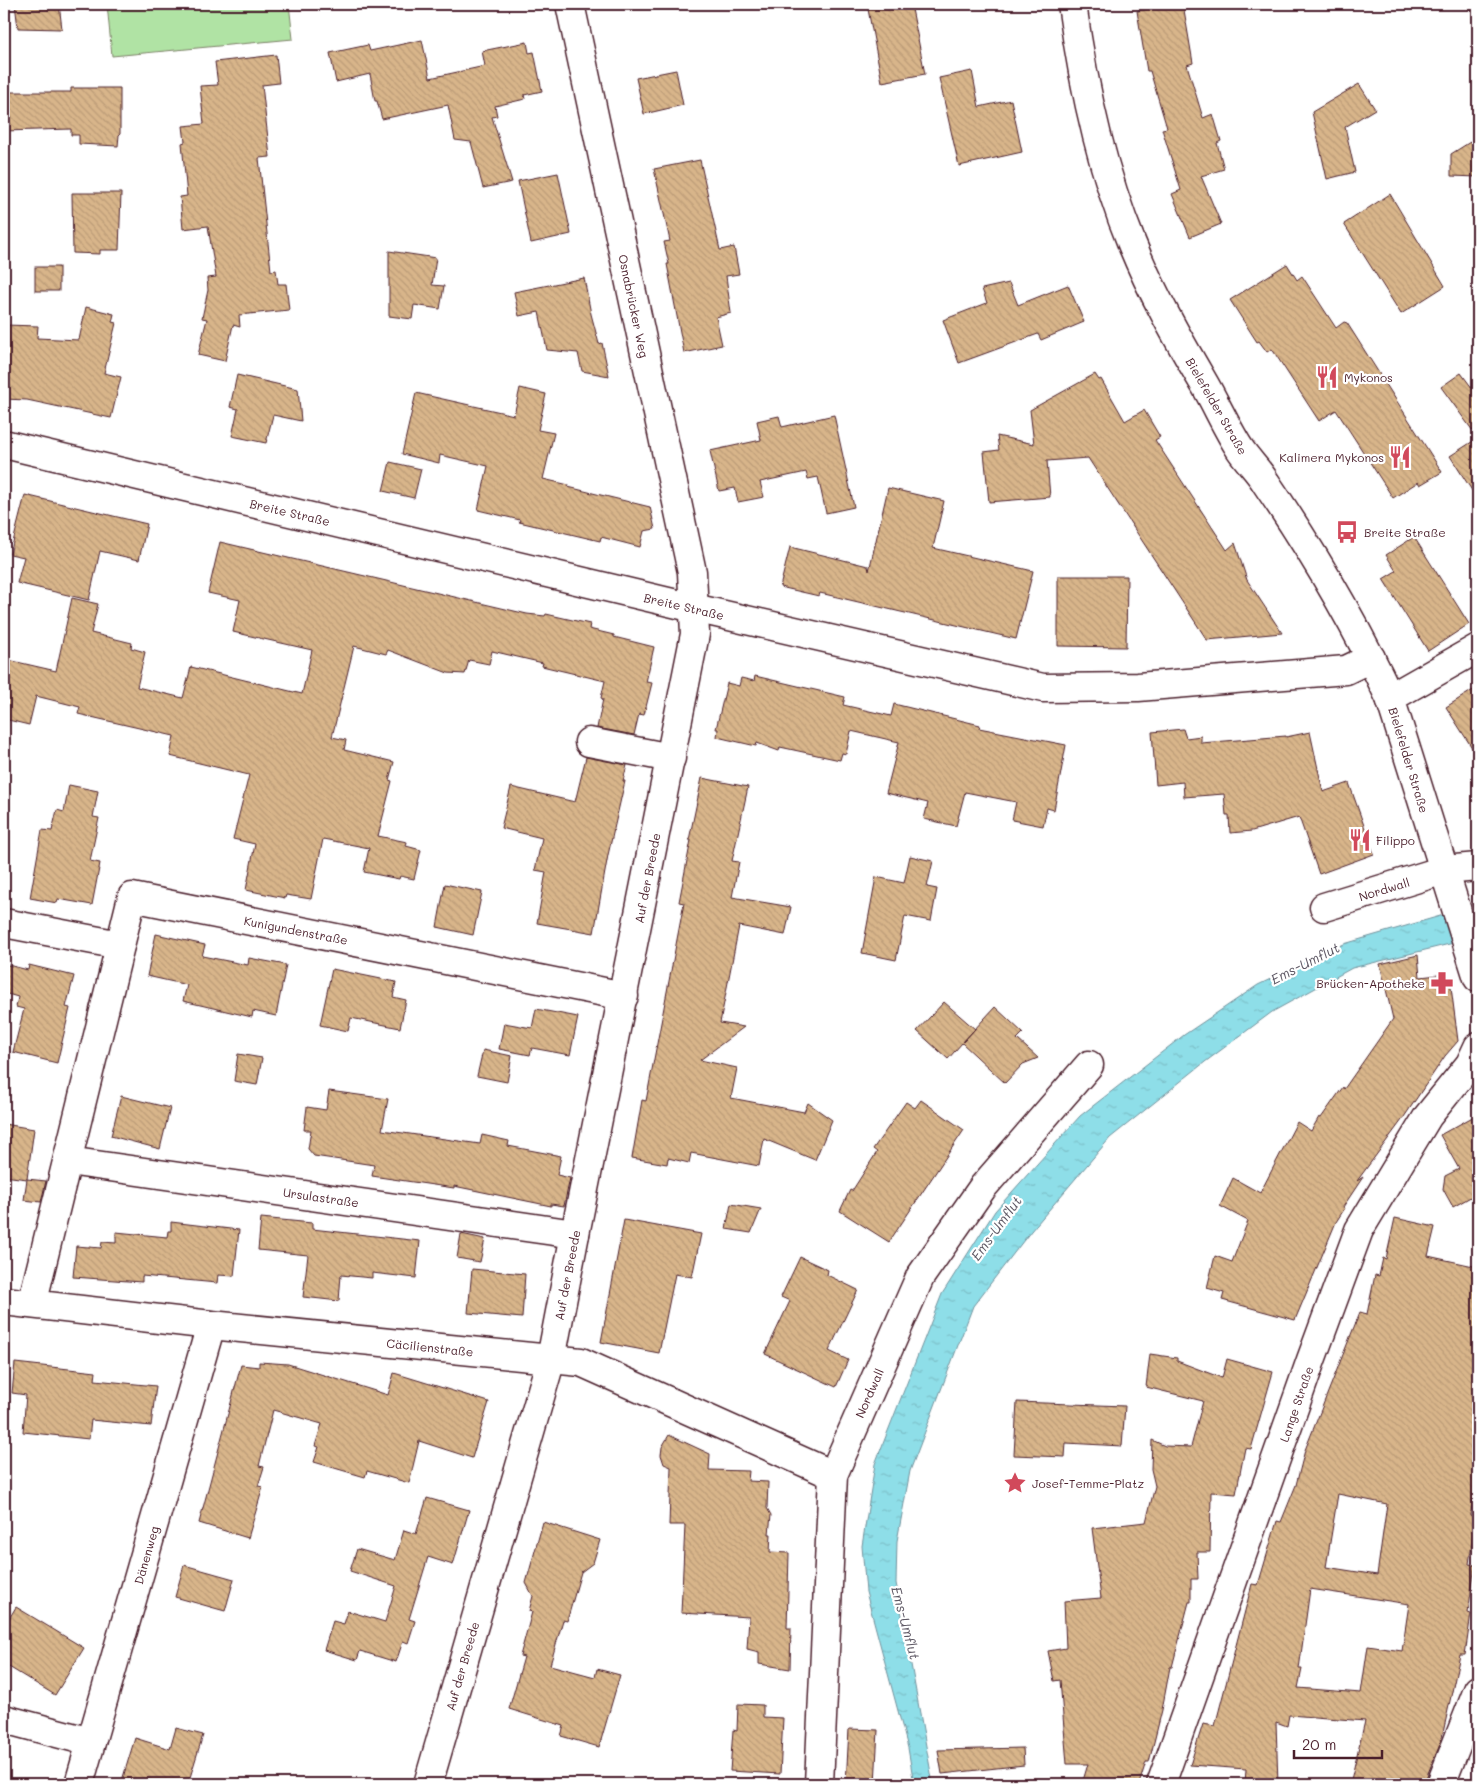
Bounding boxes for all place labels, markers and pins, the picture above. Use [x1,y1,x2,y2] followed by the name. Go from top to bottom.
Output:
[1314,364,1340,390] restaurant icon: Mykonos
[1344,369,1393,385] place label: Mykonos
[1387,444,1413,470] restaurant icon: Kalimera Mykonos
[1279,449,1384,465] place label: Kalimera Mykonos
[1334,519,1360,545] bus stop icon: Breite Straße
[1364,524,1446,540] place label: Breite Straße
[1347,827,1373,853] restaurant icon: Filippo
[1376,832,1415,848] place label: Filippo
[1429,970,1455,996] pharmacy icon: Brücken-Apotheke
[1316,975,1425,991] place label: Brücken-Apotheke
[1002,1470,1028,1496] place icon: Josef-Temme-Platz
[1032,1475,1145,1491] place label: Josef-Temme-Platz

